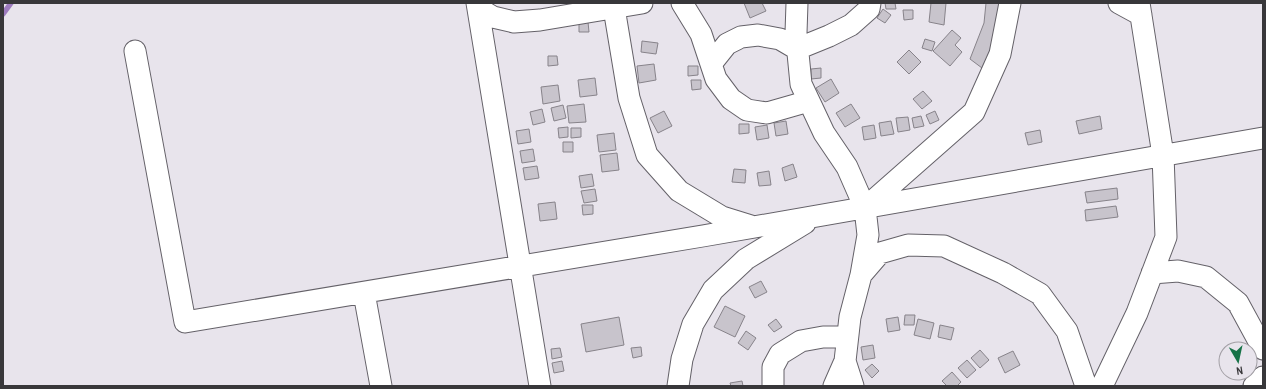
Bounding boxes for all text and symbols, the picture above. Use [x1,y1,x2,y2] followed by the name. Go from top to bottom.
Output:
[1218,341,1258,381] north arrow
[1235,363,1244,378] text: N

